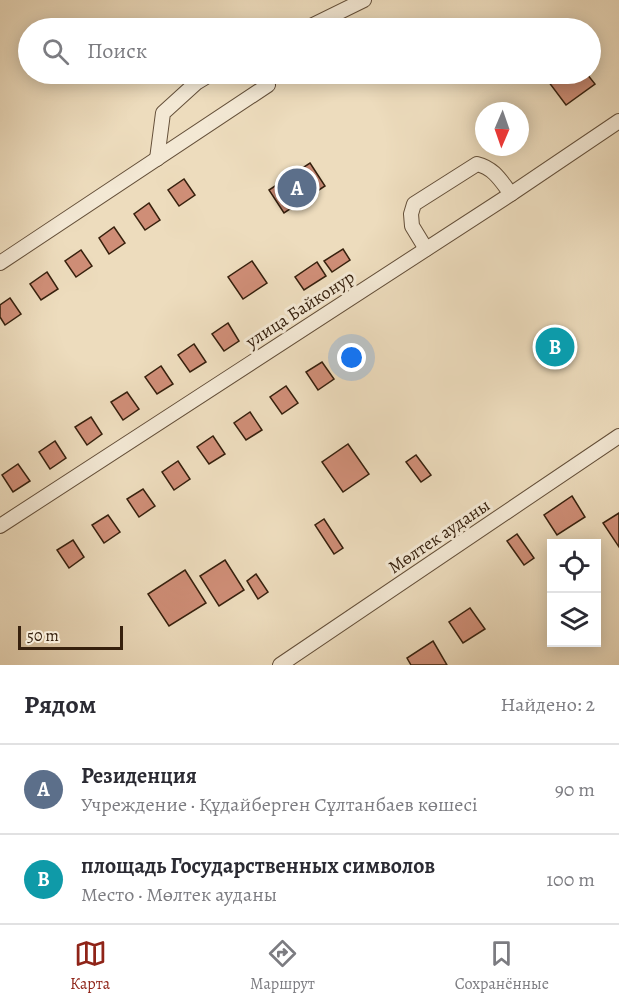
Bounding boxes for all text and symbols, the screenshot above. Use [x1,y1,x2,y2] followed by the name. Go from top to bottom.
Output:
[18,18,601,84] search box
[39,35,72,68] icon: search
[87,36,147,66] text: Поиск
[475,102,529,156] north arrow
[278,166,316,210] pin: A
[240,265,359,354] street label: улица Байконур
[536,324,574,370] pin: B
[337,343,366,372] your location
[383,493,495,579] street label: Мөлтек ауданы
[547,539,601,647] map controls
[547,539,601,593] button: locate
[547,593,601,647] button: layers
[18,623,123,650] scale bar
[27,625,59,647] text: 50 m
[24,687,96,722] text: Рядом
[500,691,595,718] text: Найдено: 2
[81,761,197,791] text: Резиденция
[37,776,50,803] text: A
[555,776,595,803] text: 90 m
[81,791,478,818] text: Учреждение · Құдайберген Сұлтанбаев көшесі
[81,851,435,881] text: площадь Государственных символов
[37,866,50,893] text: B
[546,866,595,893] text: 100 m
[81,881,277,908] text: Место · Мөлтек ауданы
[70,937,110,995] tab: Карта
[250,937,315,995] tab: Маршрут
[455,937,549,995] tab: Сохранённые

